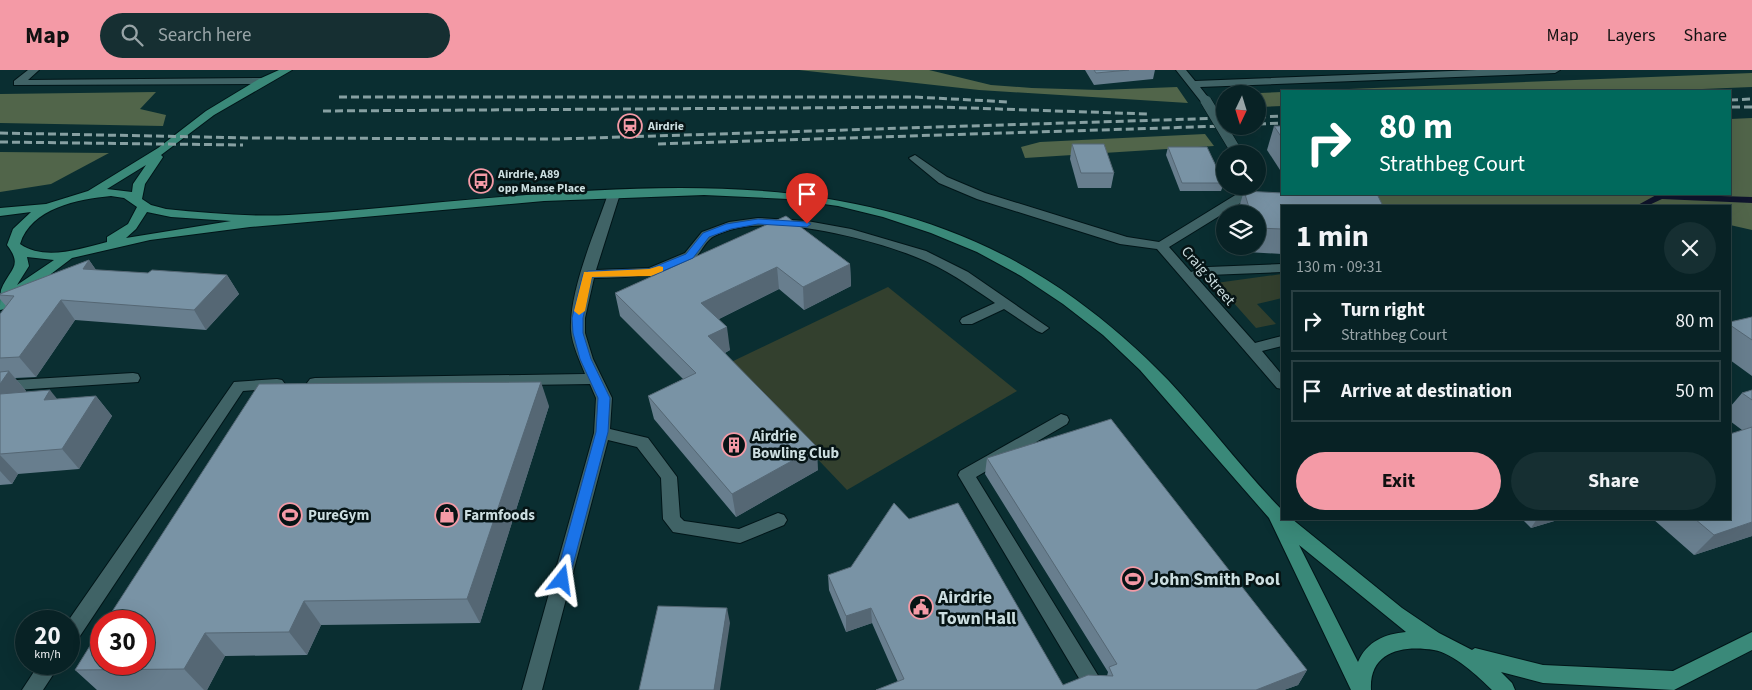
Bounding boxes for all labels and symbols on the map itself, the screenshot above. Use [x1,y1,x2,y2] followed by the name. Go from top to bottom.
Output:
[1216,85,1266,135] north arrow
[617,113,643,139] station icon: Airdrie
[647,118,684,135] place label: Airdrie
[497,166,586,197] place label: Airdrie, A89 opp Manse Place
[468,168,494,194] bus stop icon: Airdrie, A89 opp Manse Place
[786,173,828,224] pin
[1176,242,1240,310] street label: Craig Street
[751,426,839,464] place label: Airdrie Bowling Club
[721,432,747,458] building icon: Airdrie Bowling Club
[277,502,303,528] sports icon: PureGym
[434,502,460,528] shop icon: Farmfoods
[308,505,369,526] place label: PureGym
[464,505,535,526] place label: Farmfoods
[535,553,587,605] position arrow
[1120,566,1146,592] sports icon: John Smith Pool
[1150,567,1280,592] place label: John Smith Pool
[937,585,1016,631] place label: Airdrie Town Hall
[908,594,934,620] public building icon: Airdrie Town Hall
[90,610,155,675] speed limit sign: 30

